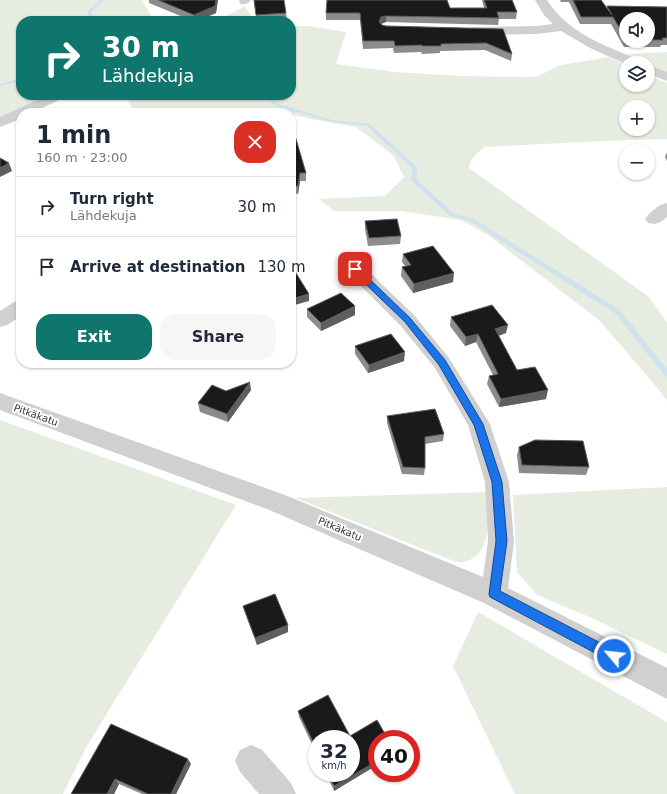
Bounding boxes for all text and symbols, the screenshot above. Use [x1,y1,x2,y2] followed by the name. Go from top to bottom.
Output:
[619,12,655,180] map controls
[619,12,655,48] button: sound
[102,31,180,64] text: 30 m
[36,32,88,84] icon: right
[619,56,655,92] button: layers
[102,65,194,86] text: Lähdekuja
[619,100,655,136] button: +
[36,121,111,149] text: 1 min
[234,121,276,163] button: close
[619,144,655,180] button: −
[36,150,127,165] text: 160 m · 23:00
[70,190,154,208] text: Turn right
[36,196,58,218] icon: right
[238,198,276,216] text: 30 m
[70,208,137,223] text: Lähdekuja
[338,252,372,286] pin
[36,256,58,278] icon: arrive
[70,258,245,276] text: Arrive at destination
[257,258,306,276] text: 130 m
[344,258,366,280] icon: arrive
[36,314,152,360] button: Exit
[160,314,276,360] button: Share
[12,402,60,428] street label: Pitkäkatu
[317,515,363,543] street label: Pitkäkatu
[593,635,635,677] position arrow
[368,730,420,782] speed limit sign: 40
[320,739,348,763] text: 32
[321,760,347,771] text: km/h

